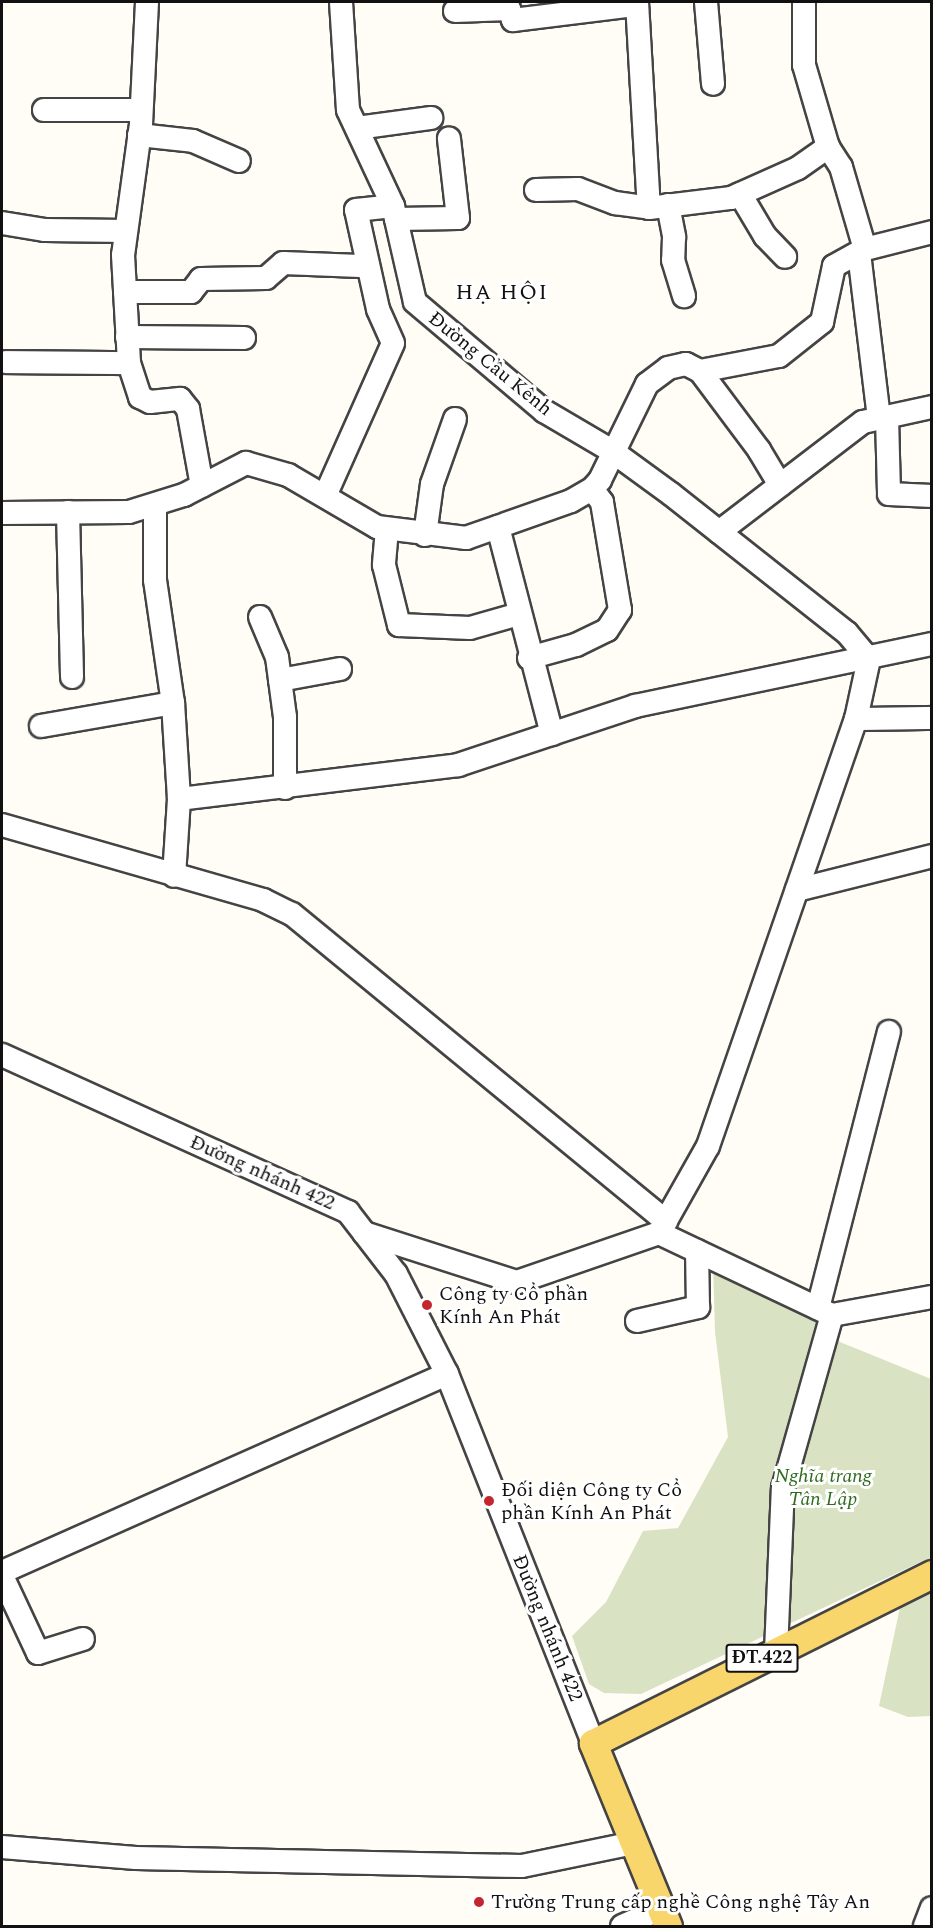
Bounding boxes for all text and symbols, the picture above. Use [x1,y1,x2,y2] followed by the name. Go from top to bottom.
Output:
[456,280,548,306] district label: HẠ HỘI
[423,307,557,421] street label: Đường Cầu Kênh
[186,1130,338,1216] street label: Đường nhánh 422
[439,1282,588,1329] place label: Công ty Cổ phần Kính An Phát
[420,1298,434,1312] marker: Công ty Cổ phần Kính An Phát
[774,1464,872,1511] park label: Nghĩa trang Tân Lập
[501,1478,682,1525] place label: Đối diện Công ty Cổ phần Kính An Phát
[482,1494,496,1508] marker: Đối diện Công ty Cổ phần Kính An Phát
[507,1551,587,1705] street label: Đường nhánh 422
[724,1643,800,1673] road number: ĐT.422
[491,1890,870,1914] place label: Trường Trung cấp nghề Công nghệ Tây An
[472,1895,486,1909] marker: Trường Trung cấp nghề Công nghệ Tây An

